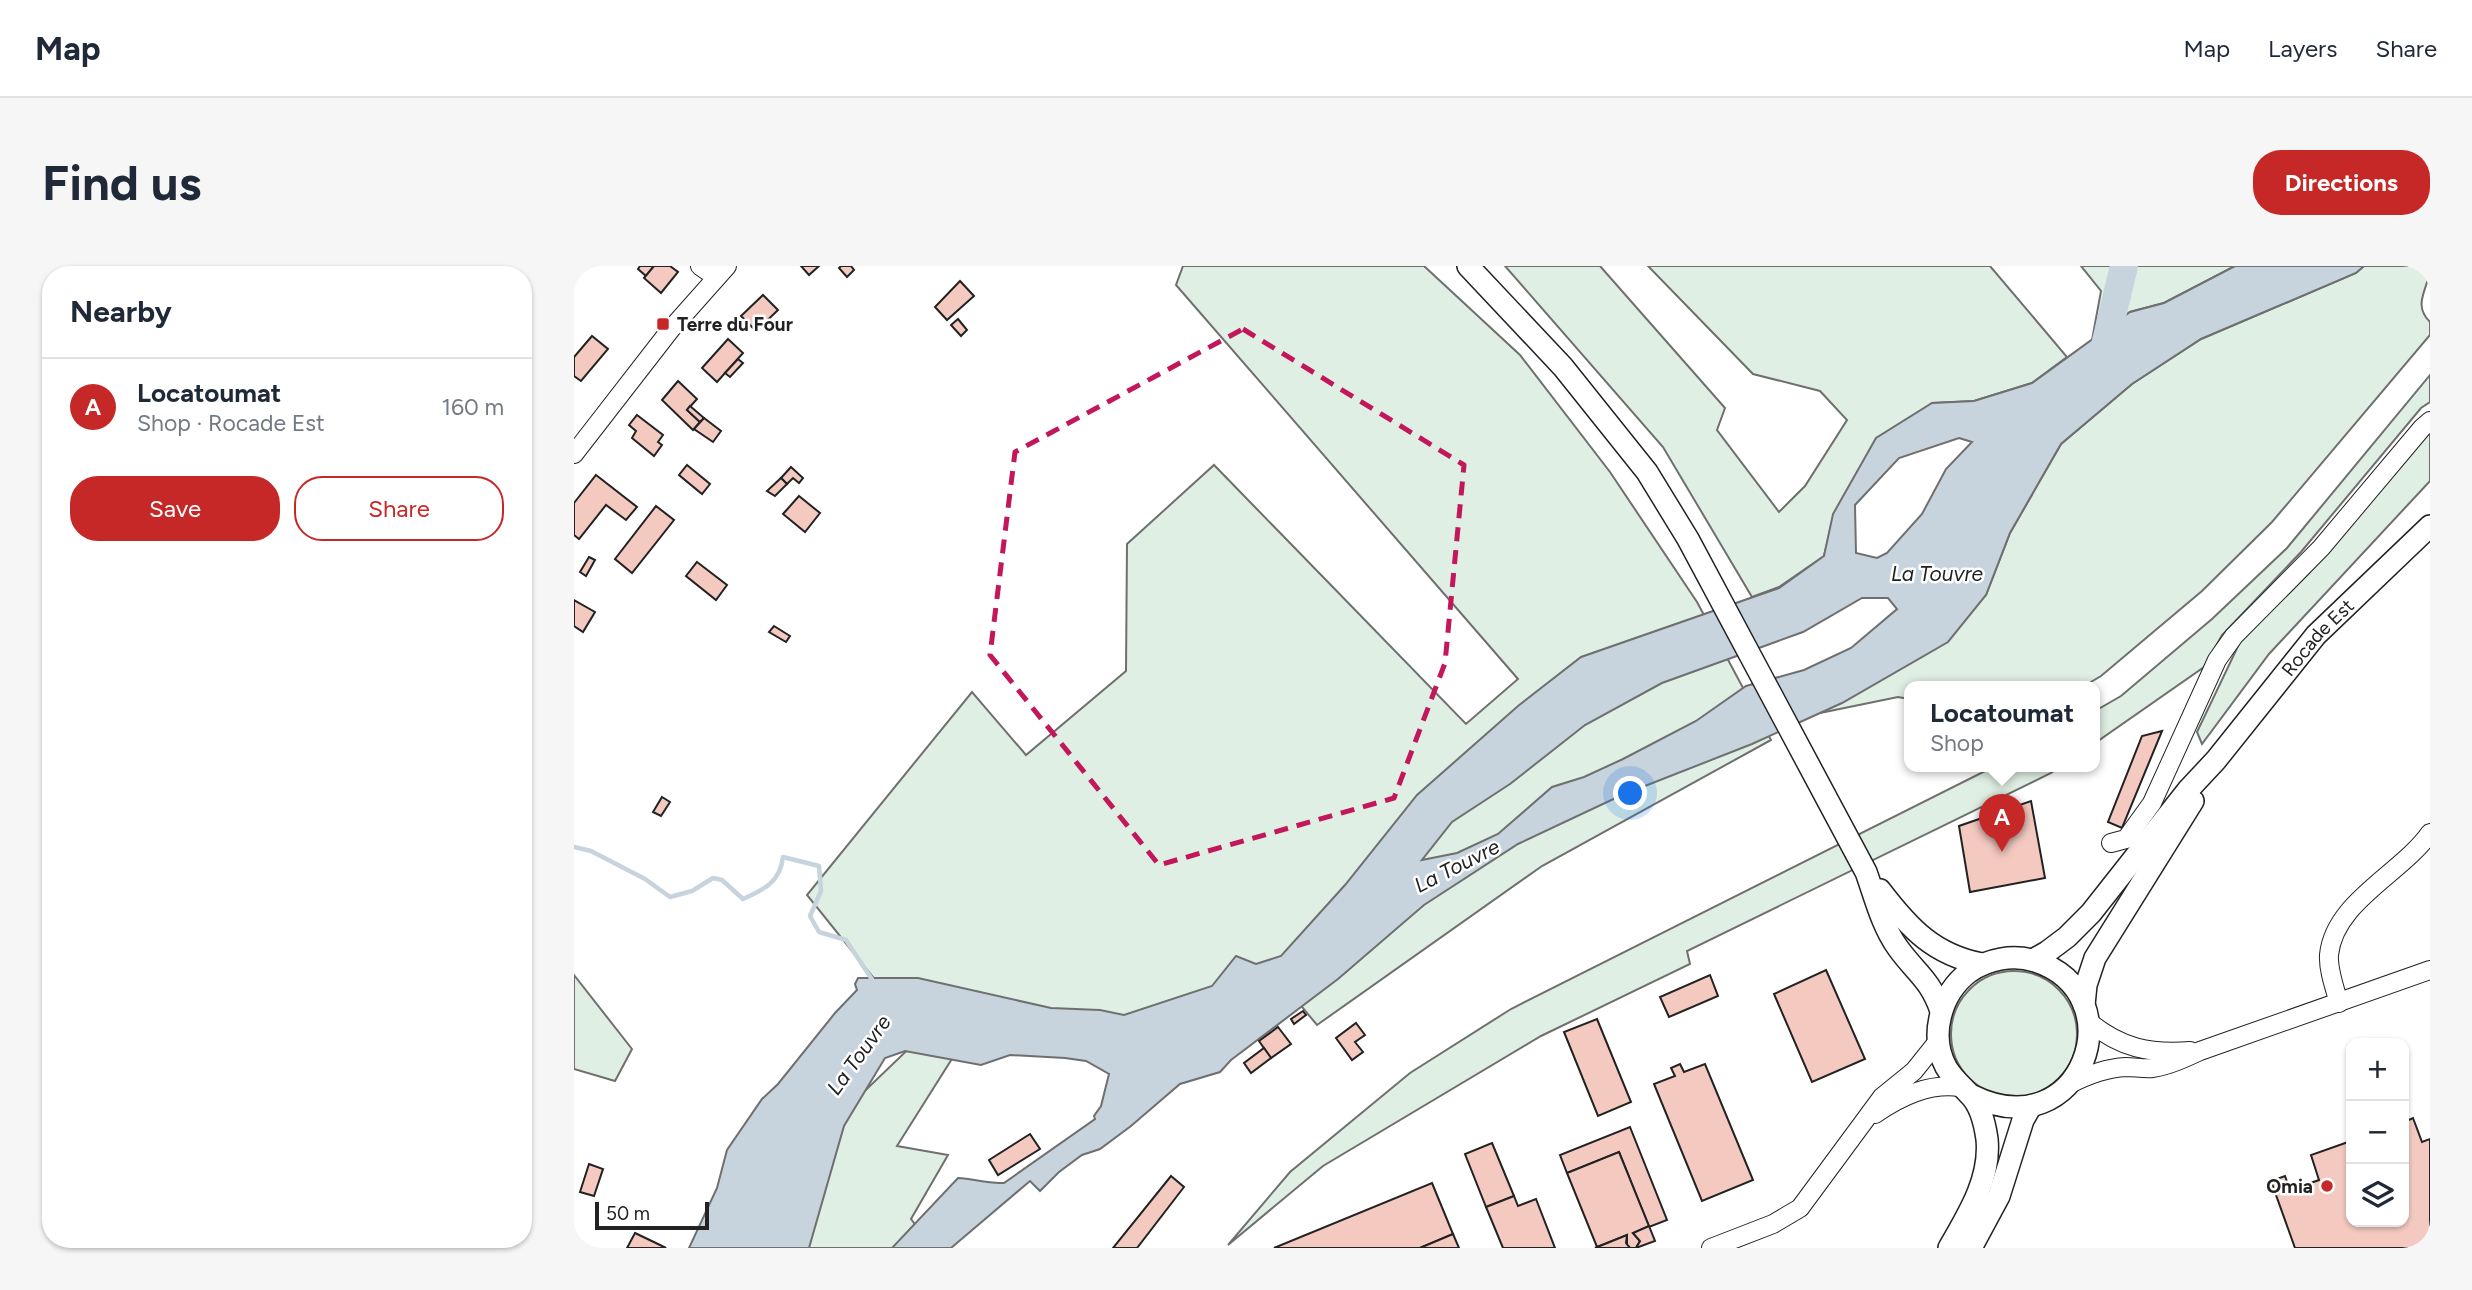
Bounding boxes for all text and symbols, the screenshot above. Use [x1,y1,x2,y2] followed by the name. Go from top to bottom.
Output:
[35,29,101,68] text: Map
[2183,34,2230,63] text: Map
[2268,34,2337,63] text: Layers
[2375,34,2437,63] text: Share
[2253,150,2430,215] button: Directions
[42,153,201,212] text: Find us
[70,293,172,330] text: Nearby
[677,313,793,336] place label: Terre du Four
[655,316,671,332] marker: Terre du Four
[137,377,281,409] text: Locatoumat
[85,393,101,421] text: A
[441,393,504,421] text: 160 m
[137,409,325,437] text: Shop · Rocade Est
[70,476,280,541] button: Save
[294,476,504,541] button: Share
[1891,561,1984,586] water label: La Touvre
[2277,594,2359,681] street label: Rocade Est
[1904,681,2100,772] popup
[1930,697,2074,729] text: Locatoumat
[1930,729,1984,757] text: Shop
[1613,776,1647,810] your location
[1979,794,2025,852] pin: A
[1410,833,1504,898] water label: La Touvre
[821,1010,896,1099] water label: La Touvre
[2346,1038,2409,1227] map controls
[2346,1038,2409,1101] button: +
[2346,1101,2409,1164] button: −
[2346,1164,2409,1227] button: layers
[2266,1175,2313,1198] place label: Omia
[2319,1178,2335,1194] marker: Omia
[595,1199,709,1231] scale bar
[606,1202,650,1225] text: 50 m

